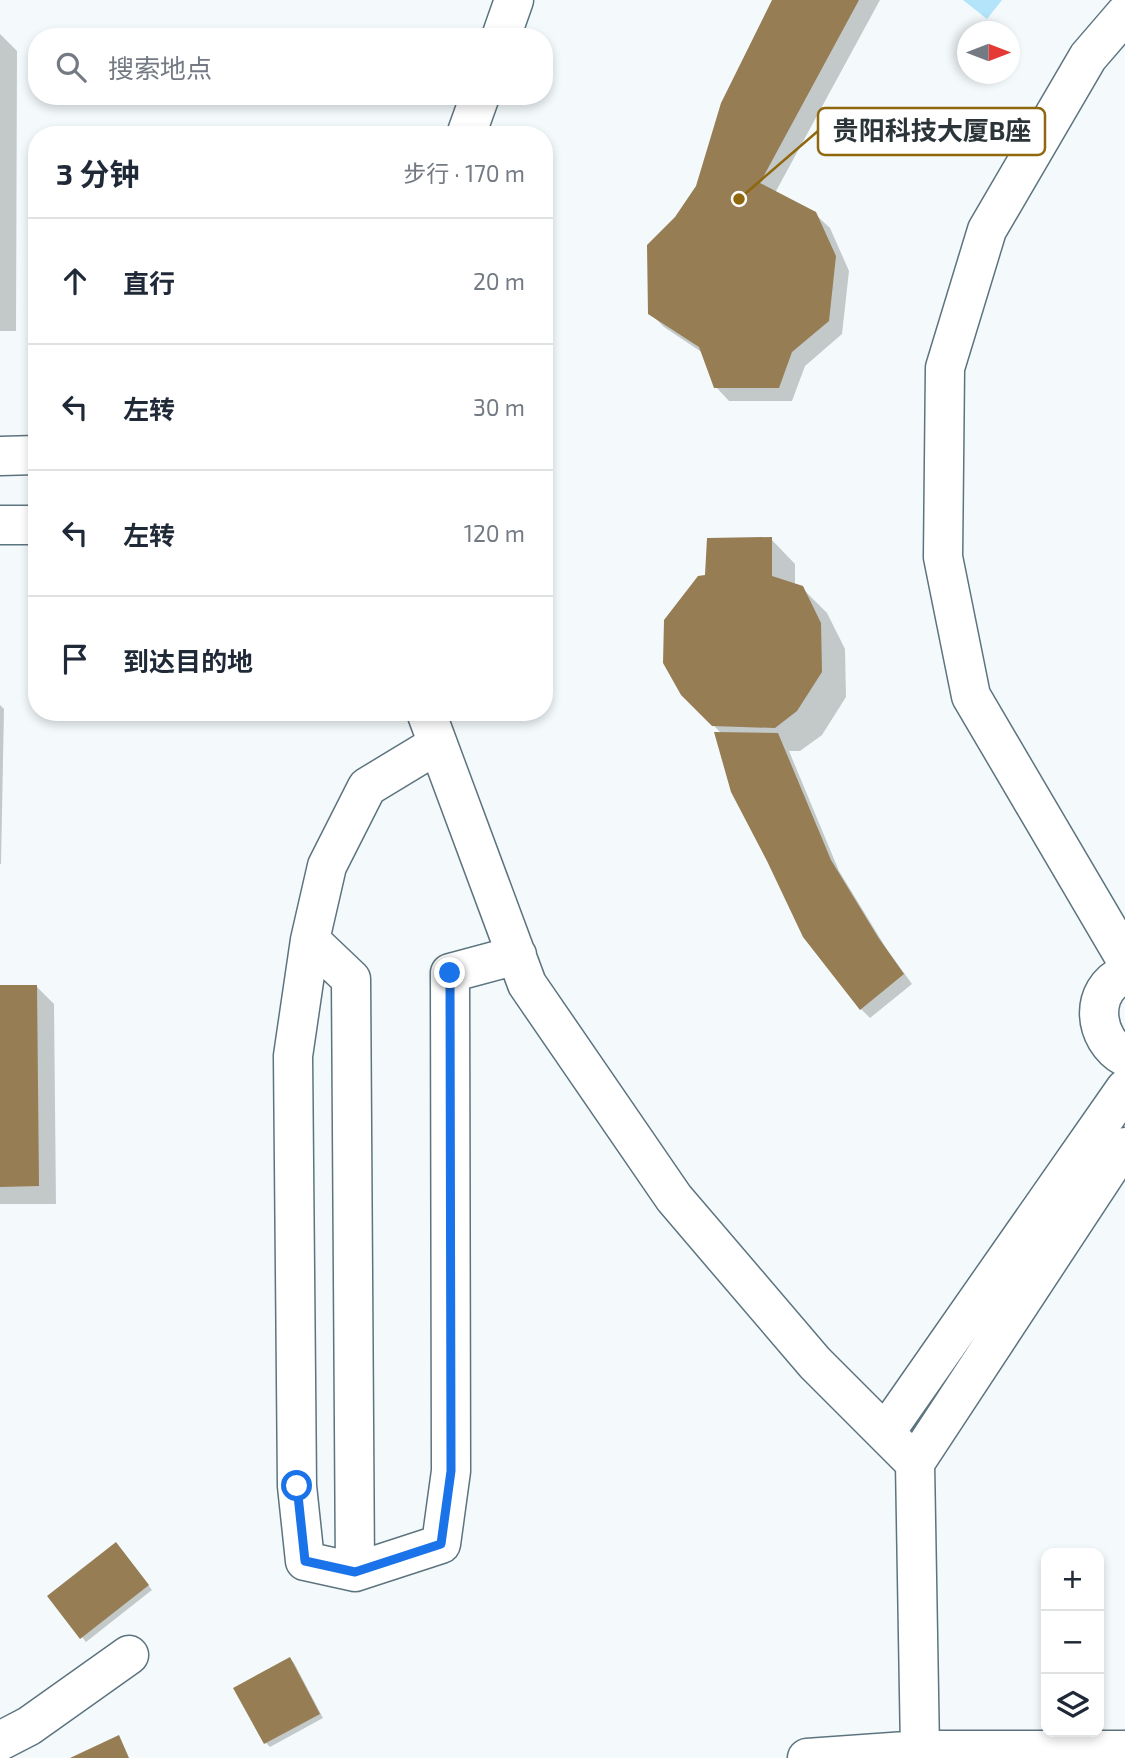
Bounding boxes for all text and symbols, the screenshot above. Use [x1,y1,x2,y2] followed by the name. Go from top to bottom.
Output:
[957,21,1020,84] north arrow
[28,28,553,105] search box
[52,48,90,86] icon: search
[108,52,212,83] text: 搜索地点
[818,108,1045,155] callout: 贵阳科技大厦B座
[833,114,1031,145] text: 贵阳科技大厦B座
[56,155,140,191] text: 3 分钟
[403,159,525,187] text: 步行 · 170 m
[56,262,94,300] icon: ahead
[123,267,175,298] text: 直行
[473,267,525,295] text: 20 m
[56,388,94,426] icon: left
[123,393,175,424] text: 左转
[473,393,525,421] text: 30 m
[56,514,94,552] icon: left
[123,519,175,550] text: 左转
[464,519,525,547] text: 120 m
[56,640,94,678] icon: arrive
[123,645,253,676] text: 到达目的地
[434,957,465,988] route end
[281,1470,312,1501] route start
[1041,1548,1104,1737] map controls
[1041,1548,1104,1611] button: +
[1041,1611,1104,1674] button: −
[1041,1674,1104,1737] button: layers

